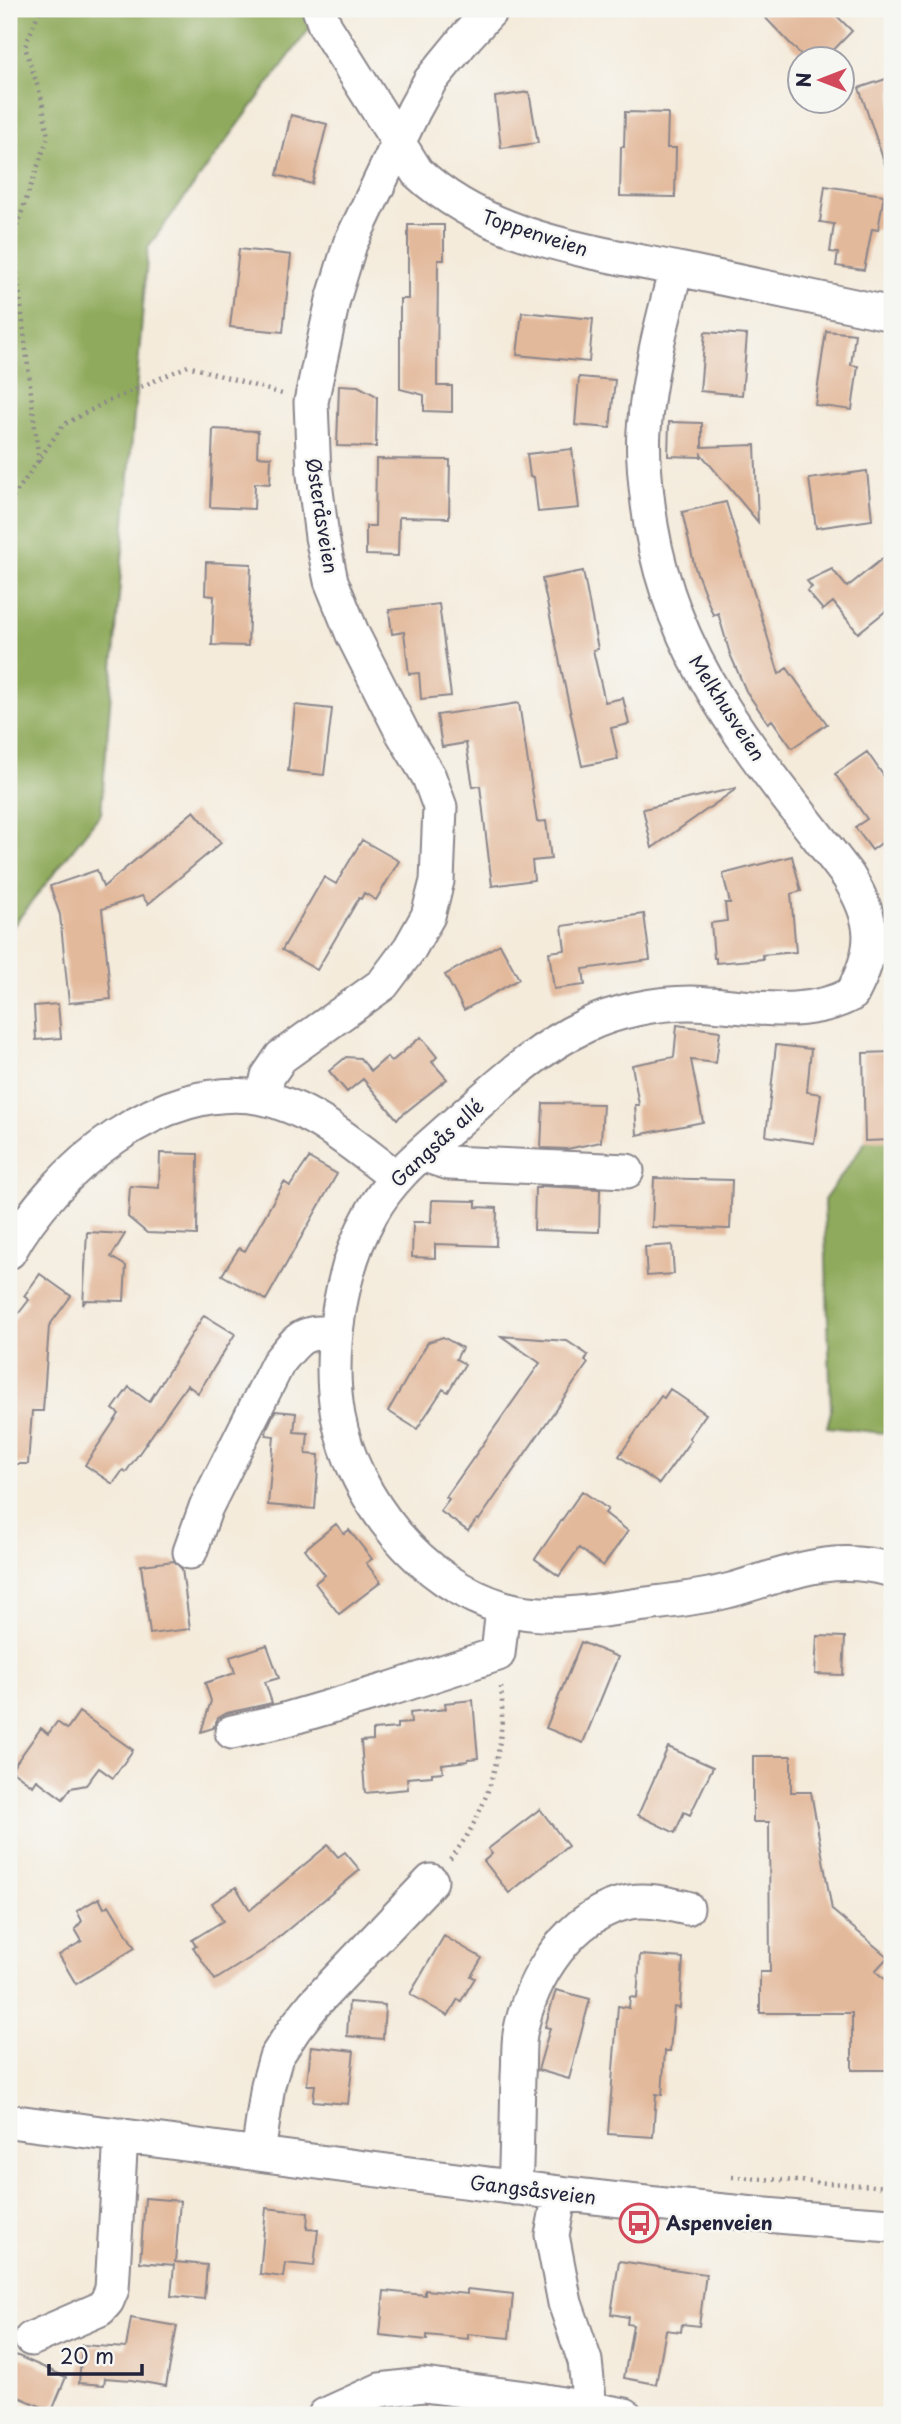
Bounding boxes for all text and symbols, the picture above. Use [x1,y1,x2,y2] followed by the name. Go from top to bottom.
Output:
[786,46,856,116] north arrow
[789,72,817,88] text: N
[479,202,592,262] street label: Toppenveien
[300,456,346,576] street label: Østeråsveien
[683,649,773,766] street label: Melkhusveien
[384,1092,489,1193] street label: Gangsås allé
[468,2167,598,2211] street label: Gangsåsveien
[618,2202,660,2244] bus stop icon: Aspenveien
[666,2208,773,2236] place label: Aspenveien
[49,2333,142,2377] scale bar
[60,2339,114,2371] text: 20 m

